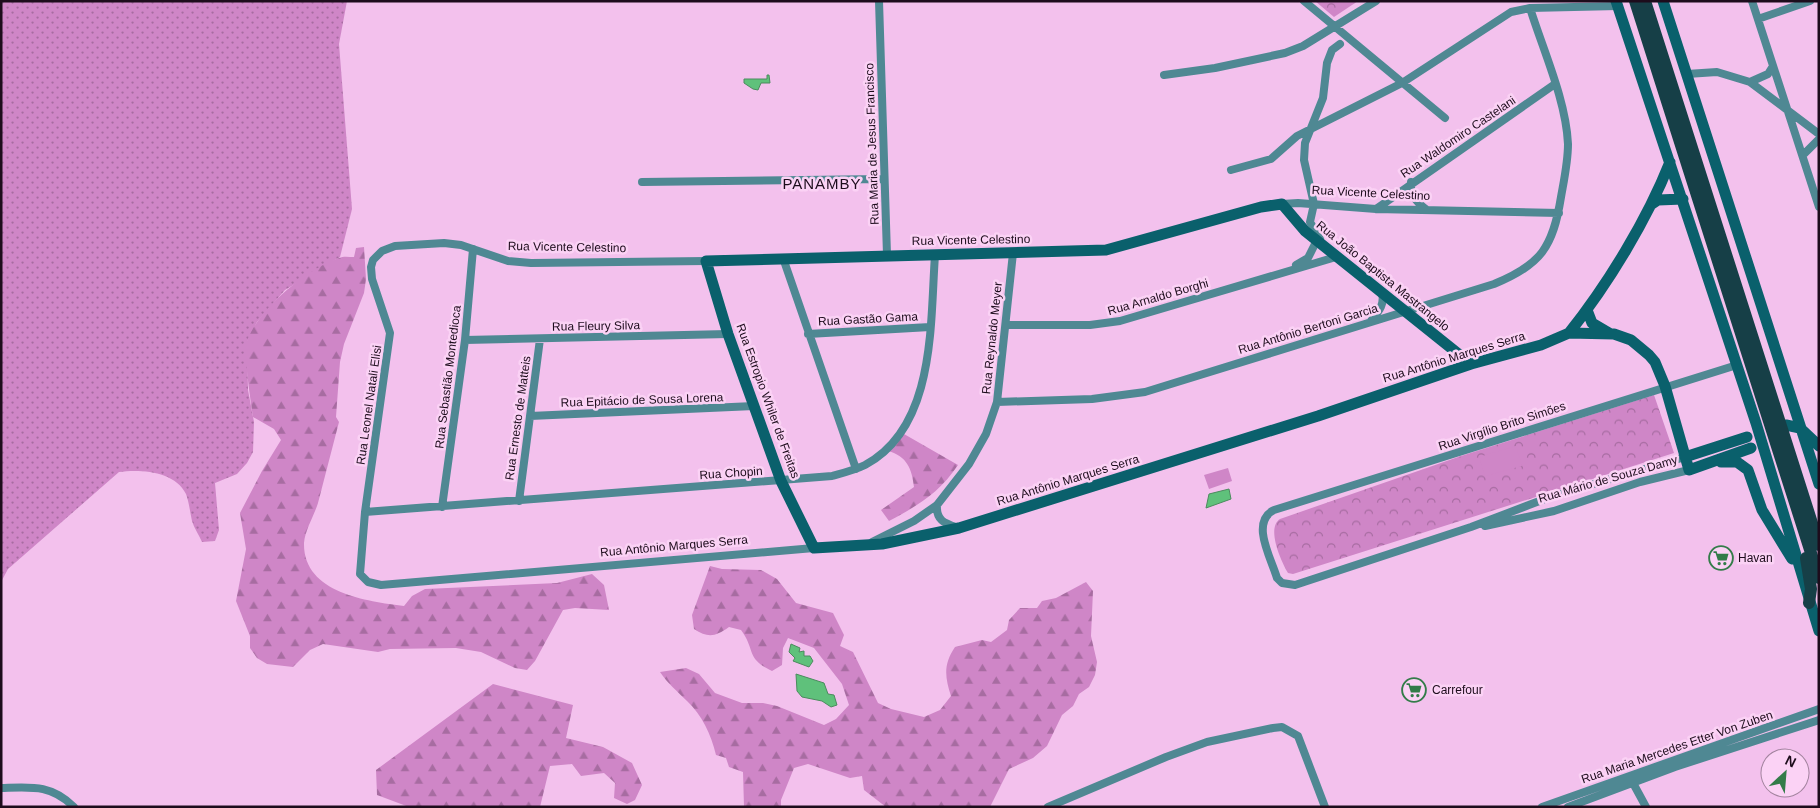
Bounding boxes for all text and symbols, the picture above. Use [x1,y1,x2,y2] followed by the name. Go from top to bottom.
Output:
[862,62,882,225] street label: Rua Maria de Jesus Francisco
[1398,93,1518,181] street label: Rua Waldomiro Castelani
[782,175,862,192] district label: PANAMBY
[1311,183,1431,203] street label: Rua Vicente Celestino
[1314,218,1453,334] street label: Rua João Baptista Mastrangelo
[912,232,1031,248] street label: Rua Vicente Celestino
[508,239,627,255] street label: Rua Vicente Celestino
[1106,276,1210,318] street label: Rua Arnaldo Borghi
[979,281,1005,395] street label: Rua Reynaldo Meyer
[1236,301,1380,357] street label: Rua Antônio Bertoni Garcia
[432,304,464,449] street label: Rua Sebastião Montedioca
[818,309,919,329] street label: Rua Gastão Gama
[552,318,640,334] street label: Rua Fleury Silva
[733,322,803,480] street label: Rua Estropio Whiler de Freitas
[1381,329,1527,385] street label: Rua Antônio Marques Serra
[354,344,384,466] street label: Rua Leonel Natali Elisi
[502,355,534,481] street label: Rua Ernesto de Matteis
[560,390,724,410] street label: Rua Epitácio de Sousa Lorena
[1437,399,1567,453] street label: Rua Virgílio Brito Simões
[995,452,1141,508] street label: Rua Antônio Marques Serra
[1537,452,1679,506] street label: Rua Mário de Souza Damy
[699,464,763,482] street label: Rua Chopin
[600,533,749,559] street label: Rua Antônio Marques Serra
[1708,545,1734,571] supermarket icon: Havan
[1738,551,1773,565] place label: Havan
[1401,677,1427,703] supermarket icon: Carrefour
[1432,683,1483,697] place label: Carrefour
[1579,708,1775,786] street label: Rua Maria Mercedes Etter Von Zuben
[1760,748,1810,798] north arrow
[1783,752,1799,771] text: N

